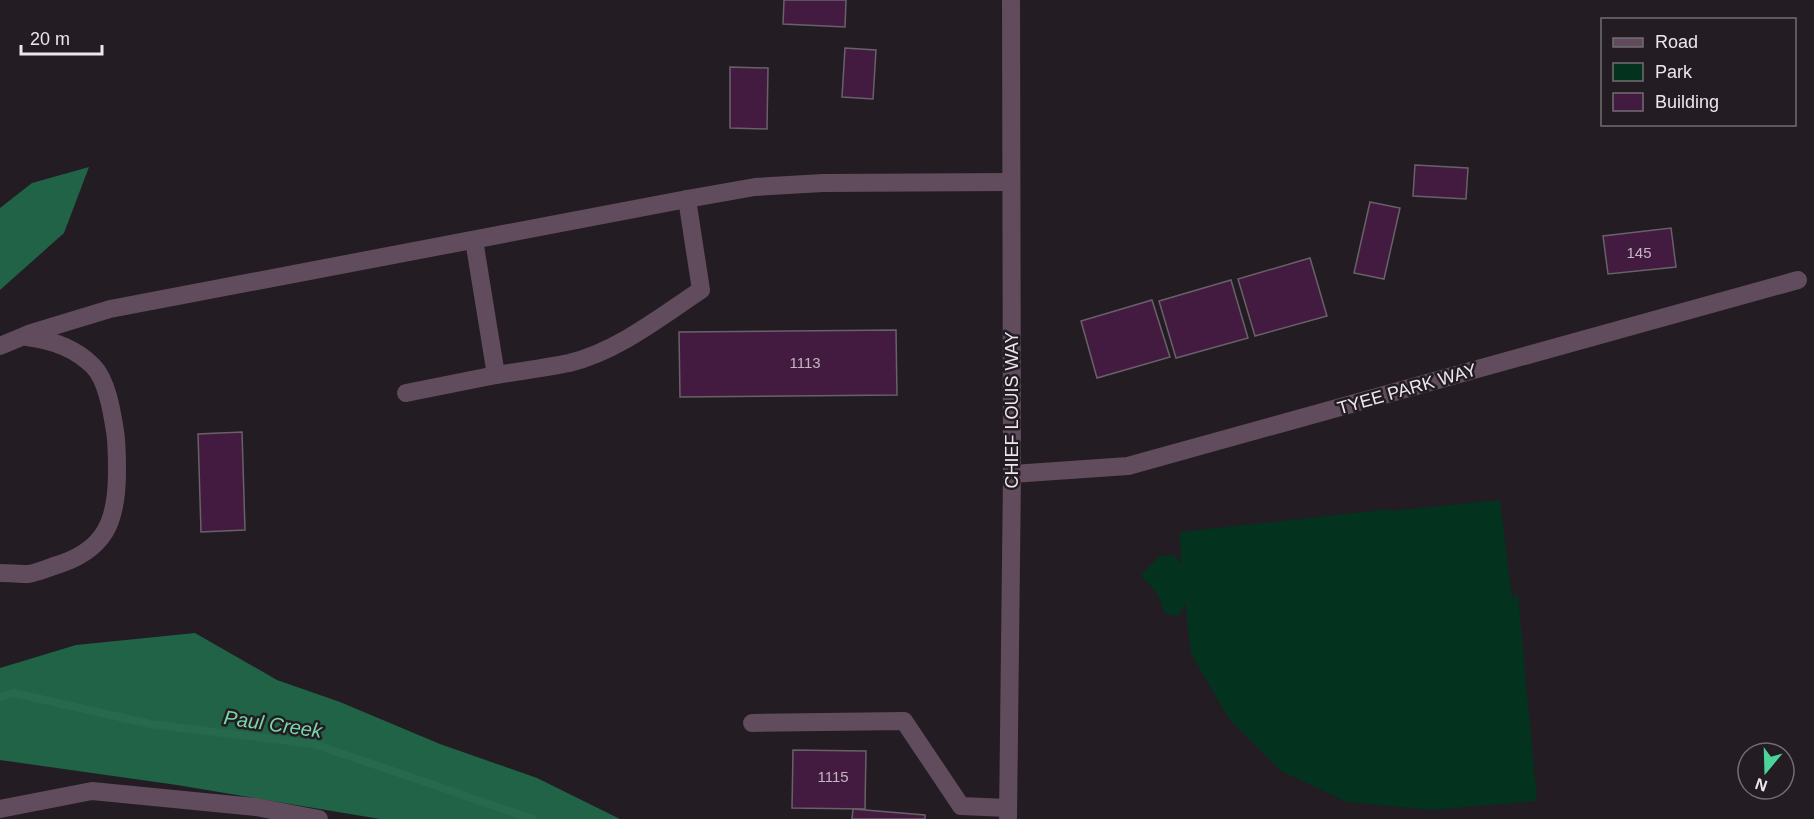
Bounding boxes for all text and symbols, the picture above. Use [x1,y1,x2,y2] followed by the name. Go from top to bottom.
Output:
[21,18,102,56] scale bar
[1601,18,1796,126] legend
[30,29,70,49] text: 20 m
[1655,32,1698,52] text: Road
[1655,62,1693,82] text: Park
[1655,92,1719,112] text: Building
[1626,244,1652,261] house number: 145
[1002,331,1022,489] street label: CHIEF LOUIS WAY
[789,354,821,371] house number: 1113
[1335,360,1479,418] street label: TYEE PARK WAY
[222,706,325,742] water label: Paul Creek
[1736,741,1796,801] north arrow
[817,768,849,785] house number: 1115
[1753,775,1770,795] text: N

